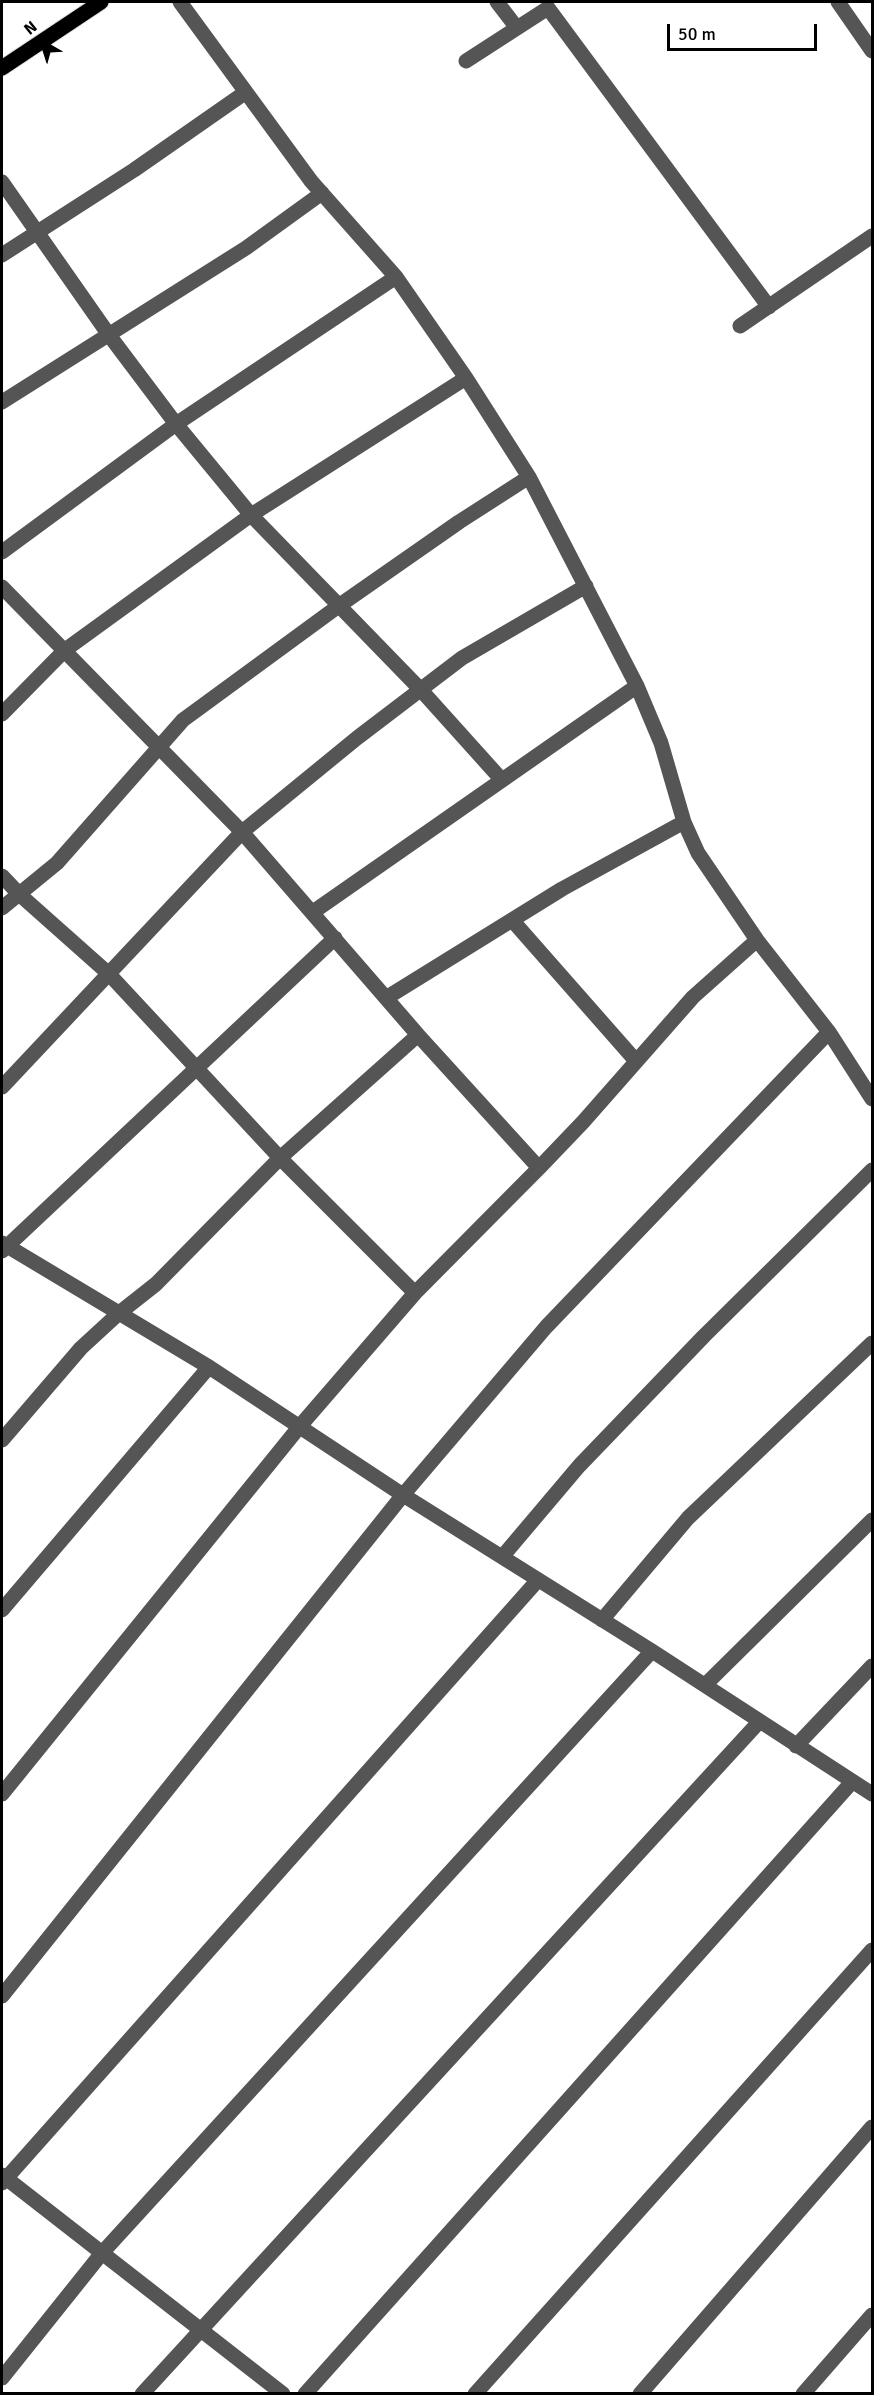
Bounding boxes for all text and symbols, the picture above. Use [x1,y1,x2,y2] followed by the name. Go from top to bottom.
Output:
[12,12,72,72] north arrow
[670,12,820,50] scale bar
[20,17,41,39] text: N
[678,23,716,45] text: 50 m

